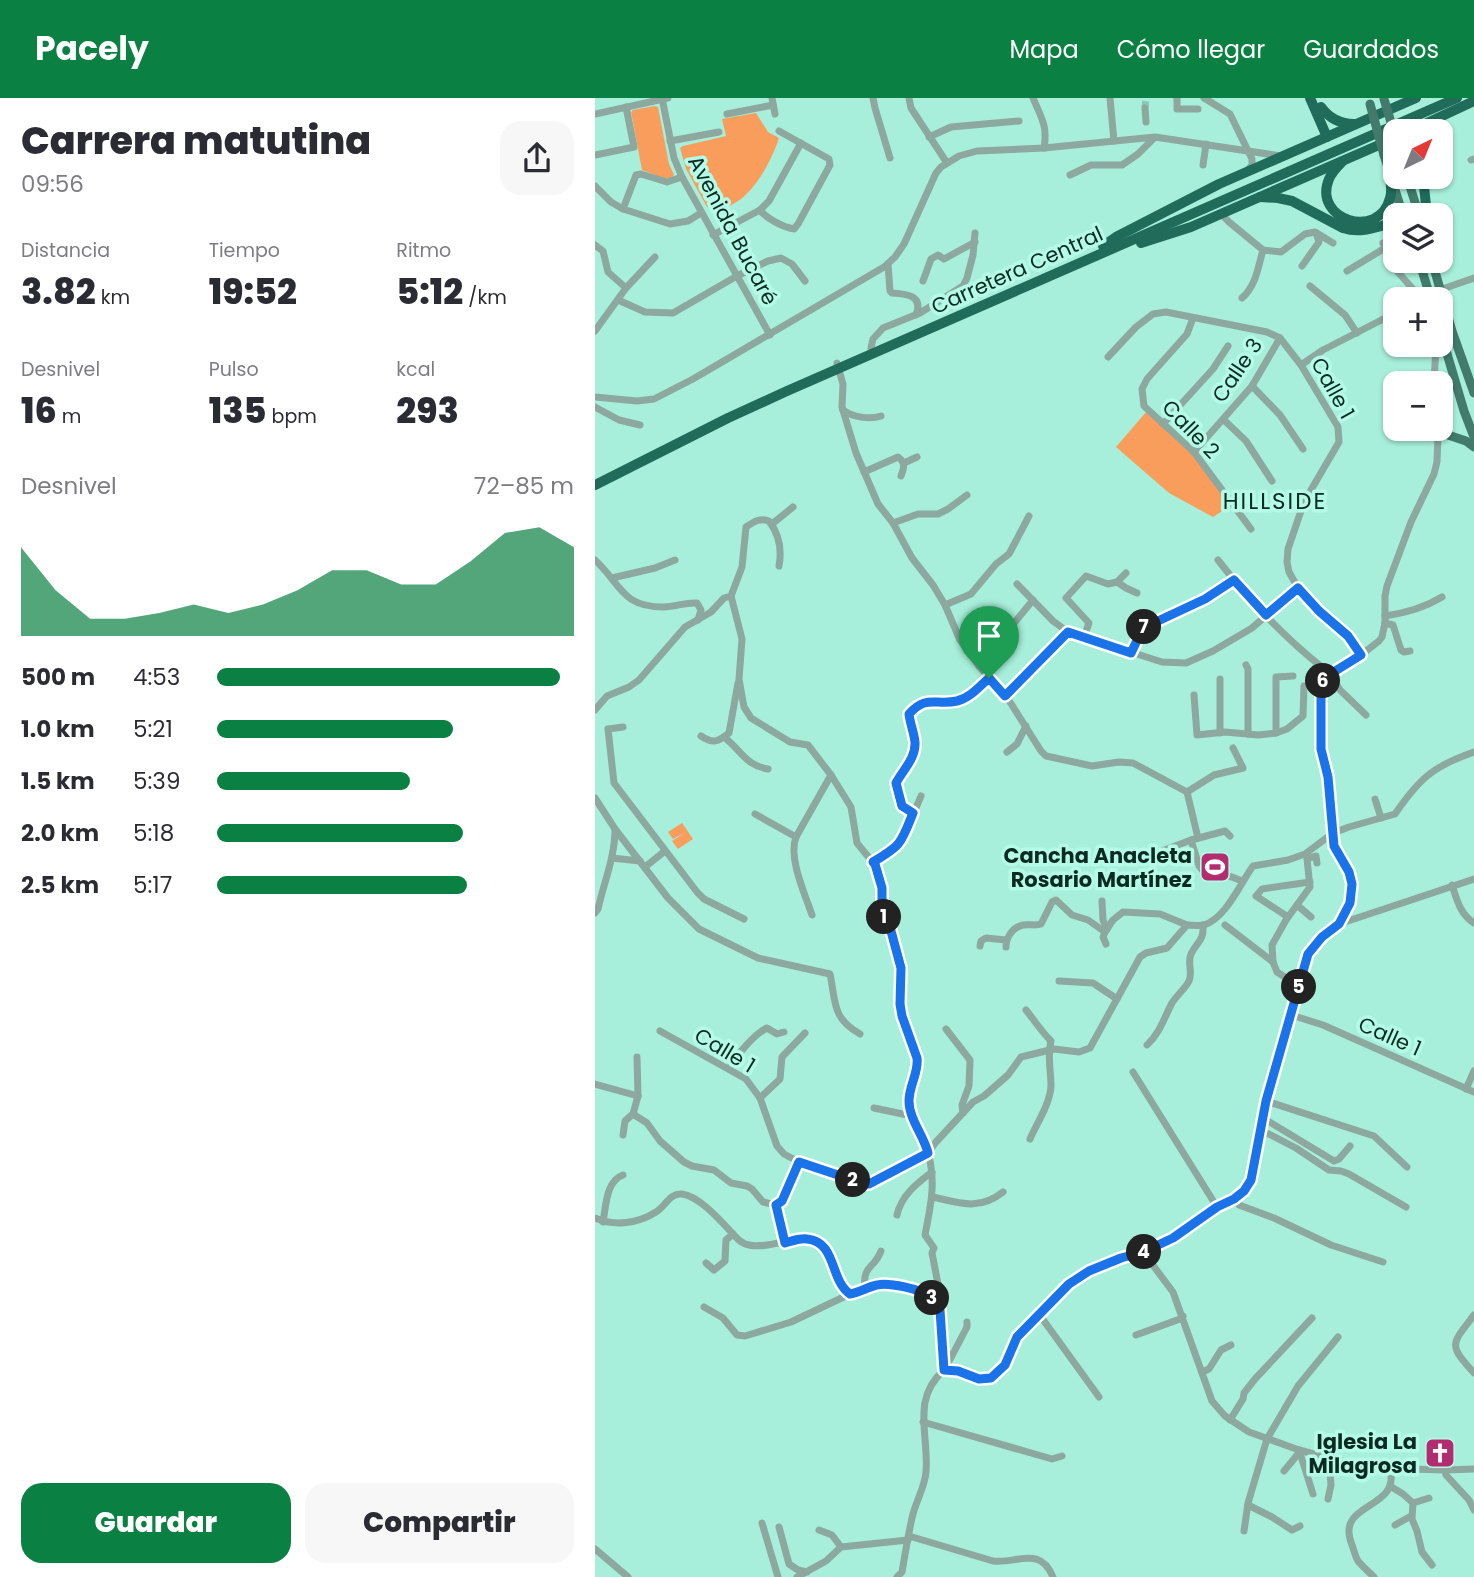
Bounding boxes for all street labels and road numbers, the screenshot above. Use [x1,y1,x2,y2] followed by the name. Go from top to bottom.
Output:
[681,150,785,310] street label: Avenida Bucaré
[927,219,1107,321] street label: Carretera Central
[1205,332,1269,408] street label: Calle 3
[1304,352,1362,424] street label: Calle 1
[1156,393,1226,465] street label: Calle 2
[1354,1009,1426,1063] street label: Calle 1
[689,1021,761,1079] street label: Calle 1

